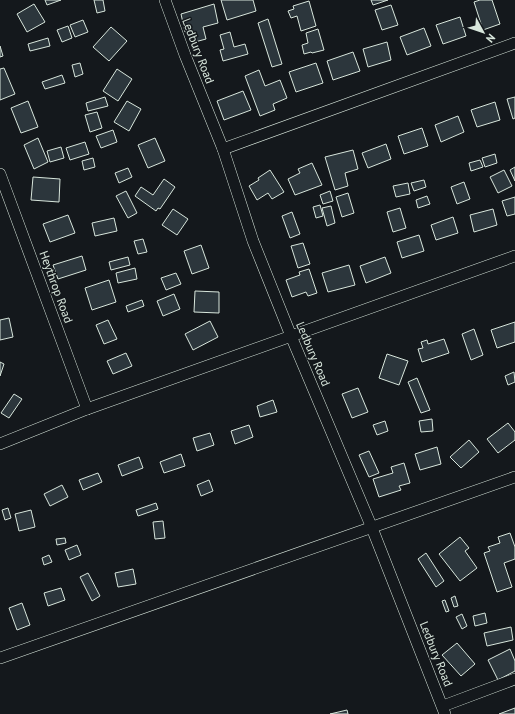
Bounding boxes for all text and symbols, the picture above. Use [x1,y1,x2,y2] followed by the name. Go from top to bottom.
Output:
[463,12,503,52] north arrow
[179,16,218,86] street label: Ledbury Road
[483,31,498,46] text: N
[36,249,76,325] street label: Heythrop Road
[293,319,334,388] street label: Ledbury Road
[417,619,456,689] street label: Ledbury Road

